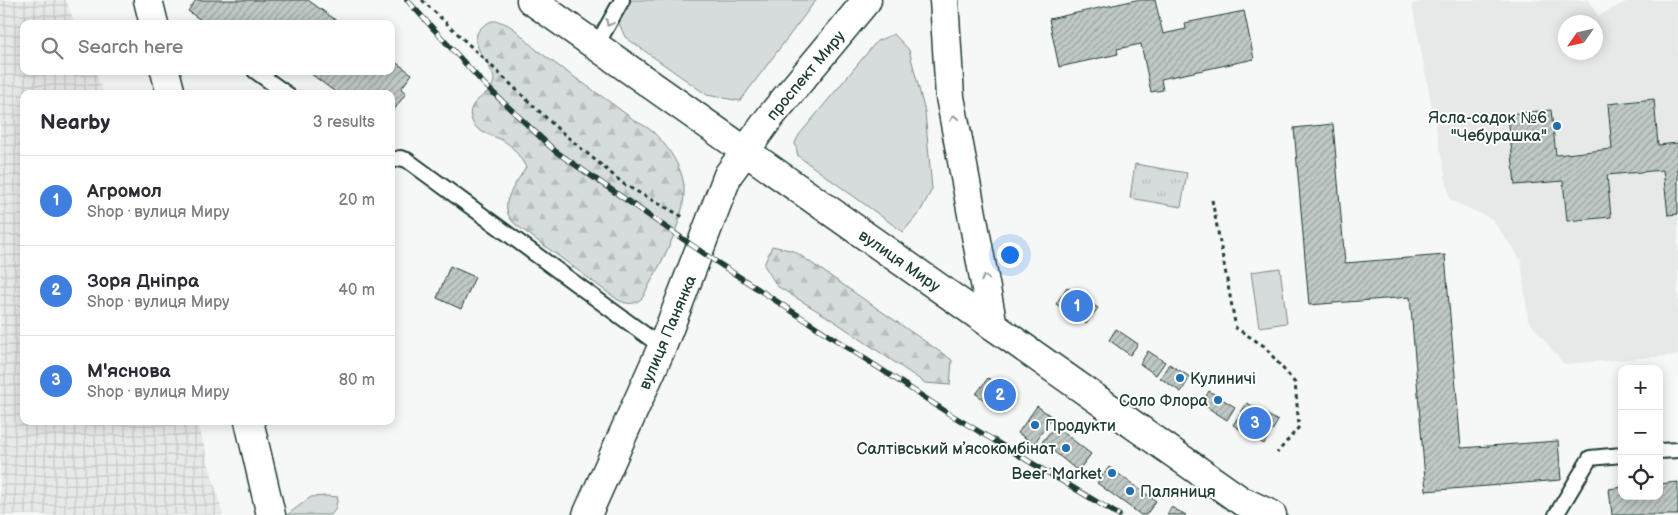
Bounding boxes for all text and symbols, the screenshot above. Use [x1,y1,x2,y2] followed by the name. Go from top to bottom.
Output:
[1558,15,1603,60] north arrow
[605,17,615,26] one-way arrow
[20,20,395,75] search box
[763,27,850,125] street label: проспект Миру
[38,34,66,62] icon: search
[78,36,183,59] text: Search here
[1428,109,1547,146] place label: Ясла-садок №6 "Чебурашка"
[40,110,110,135] text: Nearby
[313,113,375,132] text: 3 results
[949,114,960,123] one-way arrow
[1551,120,1563,132] marker: Ясла-садок №6 "Чебурашка"
[87,180,162,203] text: Агромол
[53,191,59,210] text: 1
[339,191,375,210] text: 20 m
[87,203,229,222] text: Shop · вулиця Миру
[855,226,944,297] street label: вулиця Миру
[997,242,1023,268] your location
[87,270,199,293] text: Зоря Дніпра
[636,272,701,393] street label: вулиця Панянка
[980,274,990,282] one-way arrow
[51,281,61,300] text: 2
[338,281,375,300] text: 40 m
[1061,287,1093,325] pin: 1
[87,293,229,312] text: Shop · вулиця Миру
[87,360,171,383] text: М'яснова
[1618,365,1663,500] map controls
[1618,365,1663,410] button: +
[1190,370,1256,389] place label: Кулиничі
[51,371,61,390] text: 3
[339,371,375,390] text: 80 m
[1174,372,1186,384] marker: Кулиничі
[984,376,1016,414] pin: 2
[87,383,229,402] text: Shop · вулиця Миру
[1119,392,1209,411] place label: Соло Флора
[1212,394,1224,406] marker: Соло Флора
[1239,404,1271,442] pin: 3
[1618,410,1663,455] button: −
[1045,417,1116,436] place label: Продукти
[1029,419,1041,431] marker: Продукти
[857,440,1057,459] place label: Салтівський мʼясокомбінат
[1060,442,1072,454] marker: Салтівський мʼясокомбінат
[1618,455,1663,500] button: locate
[1011,465,1102,484] place label: Beer Market
[1106,467,1118,479] marker: Beer Market
[1140,483,1216,502] place label: Паляниця
[1124,485,1136,497] marker: Паляниця

